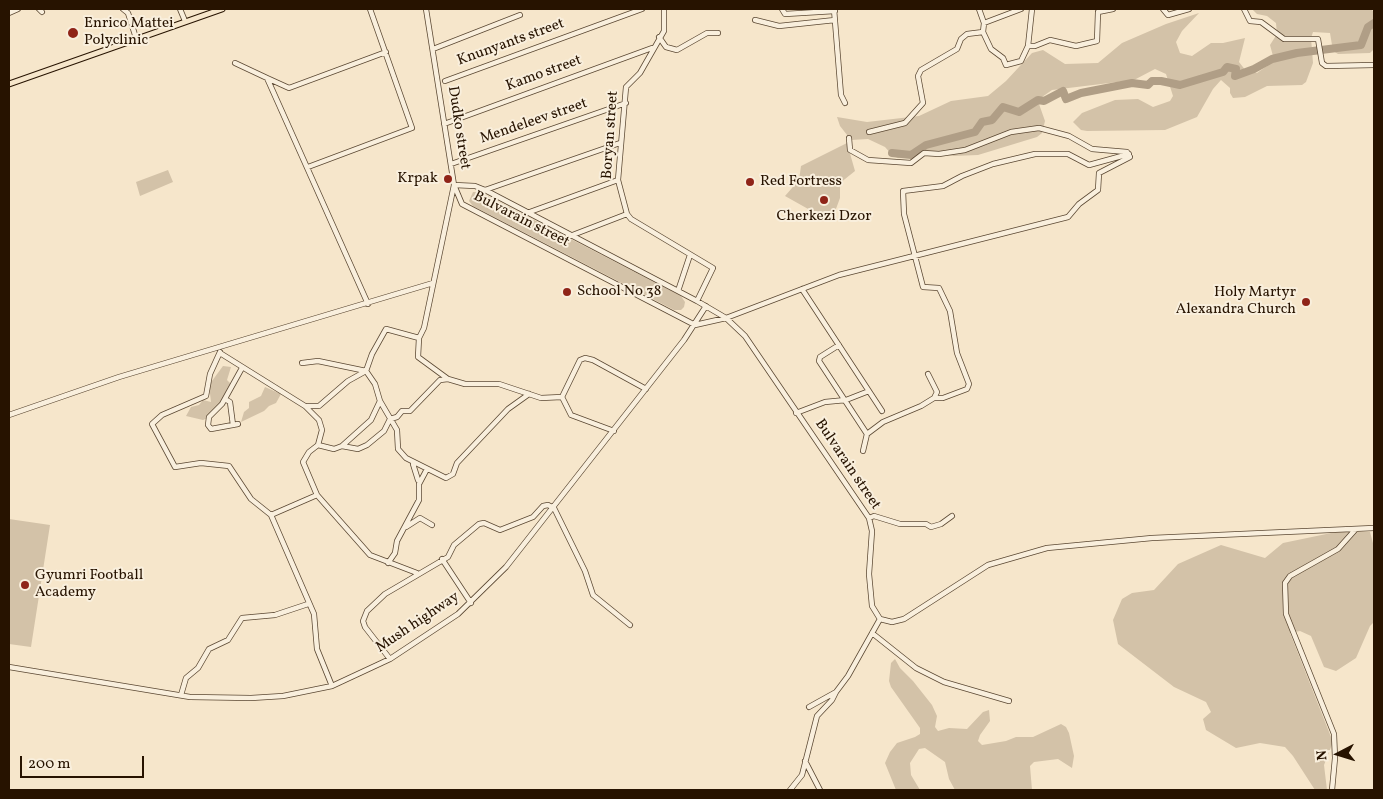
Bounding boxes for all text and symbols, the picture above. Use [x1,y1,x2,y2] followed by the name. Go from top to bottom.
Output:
[84,15,174,50] place label: Enrico Mattei Polyclinic
[455,15,567,71] street label: Knunyants street
[66,26,80,40] marker: Enrico Mattei Polyclinic
[504,52,584,96] street label: Kamo street
[443,85,473,171] street label: Dudko street
[599,90,623,180] street label: Boryan street
[478,95,590,149] street label: Mendeleev street
[397,170,438,188] place label: Krpak
[442,173,454,185] marker: Krpak
[760,173,842,191] place label: Red Fortress
[744,176,756,188] marker: Red Fortress
[470,188,572,252] street label: Bulvarain street
[818,194,830,206] marker: Cherkezi Dzor
[777,208,871,226] place label: Cherkezi Dzor
[577,283,661,301] place label: School No 38
[1176,284,1296,319] place label: Holy Martyr Alexandra Church
[561,286,573,298] marker: School No 38
[1300,296,1312,308] marker: Holy Martyr Alexandra Church
[810,416,884,514] street label: Bulvarain street
[35,567,143,602] place label: Gyumri Football Academy
[19,579,31,591] marker: Gyumri Football Academy
[373,589,463,657] street label: Mush highway
[1313,729,1363,779] north arrow
[22,746,146,778] scale bar
[1313,749,1332,761] text: N
[28,754,71,775] text: 200 m

